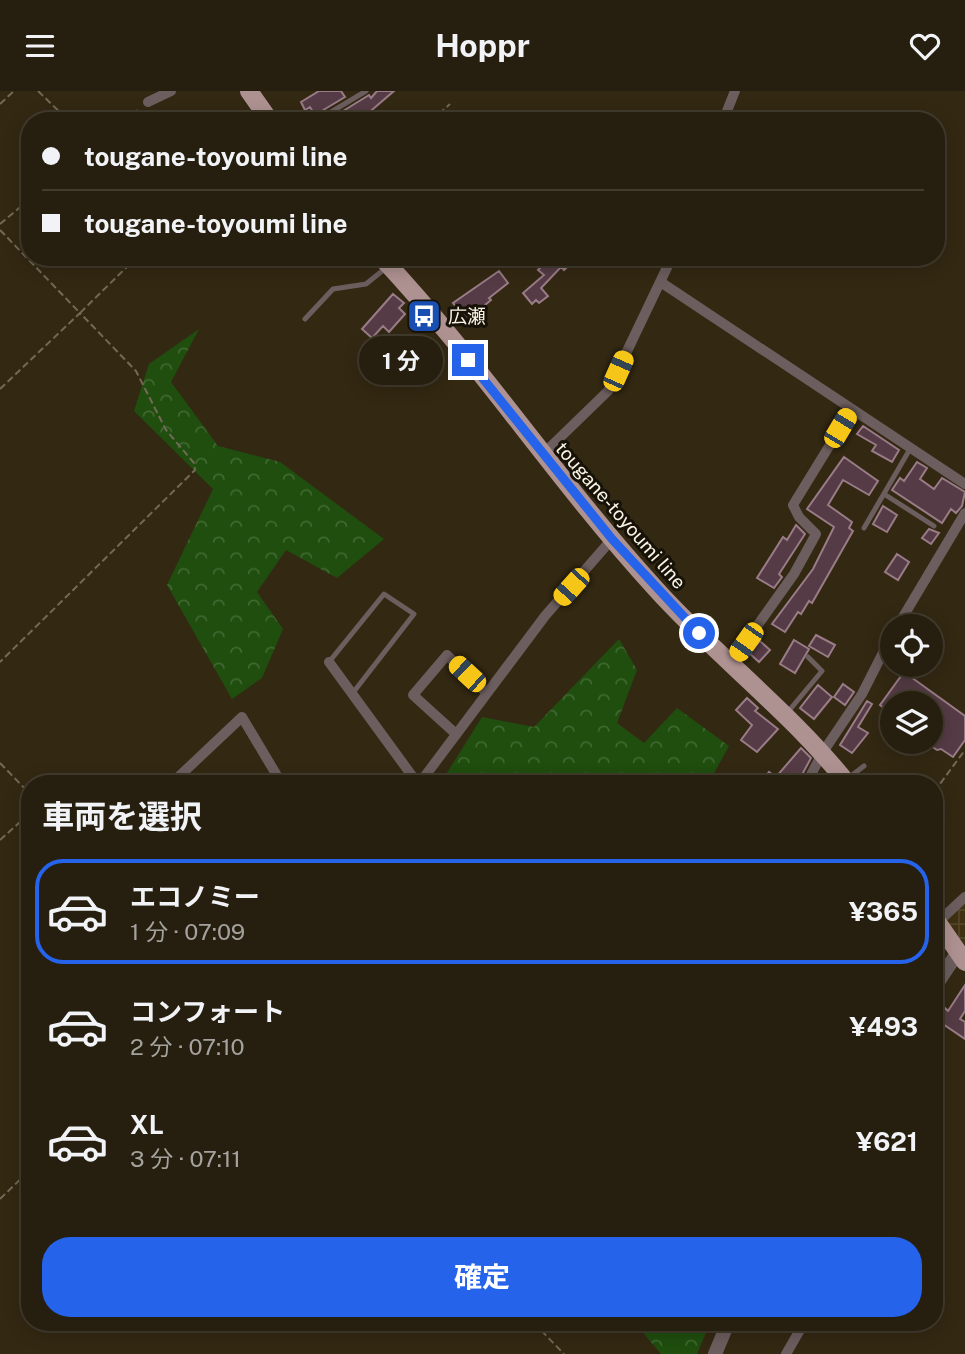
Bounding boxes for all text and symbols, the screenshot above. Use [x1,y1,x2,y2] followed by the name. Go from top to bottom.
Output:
[21,27,59,65] icon: menu
[435,27,530,64] text: Hoppr
[906,27,944,65] icon: heart
[84,141,347,172] text: tougane-toyoumi line
[84,208,347,239] text: tougane-toyoumi line
[405,297,443,335] bus stop icon: 広瀬
[448,305,486,327] place label: 広瀬
[360,335,444,385] callout: 1 分
[452,344,484,376] route end
[382,347,420,374] text: 1 分
[600,348,637,394] car
[821,405,860,451] car
[551,437,691,593] street label: tougane-toyoumi line
[550,564,593,610] car
[880,614,943,754] map controls
[880,614,943,677] button: locate
[683,617,715,649] route start
[726,619,767,665] car
[445,652,490,696] car
[880,691,943,754] button: layers
[42,798,202,835] text: 車両を選択
[46,880,109,943] icon: car
[130,881,260,912] text: エコノミー
[849,896,918,927] text: ¥365
[130,918,245,945] text: 1 分 · 07:09
[46,995,109,1058] icon: car
[130,996,285,1027] text: コンフォート
[849,1011,918,1042] text: ¥493
[130,1033,245,1060] text: 2 分 · 07:10
[130,1109,164,1140] text: XL
[46,1110,109,1173] icon: car
[856,1126,918,1157] text: ¥621
[130,1145,241,1172] text: 3 分 · 07:11
[42,1237,922,1317] button: 確定

